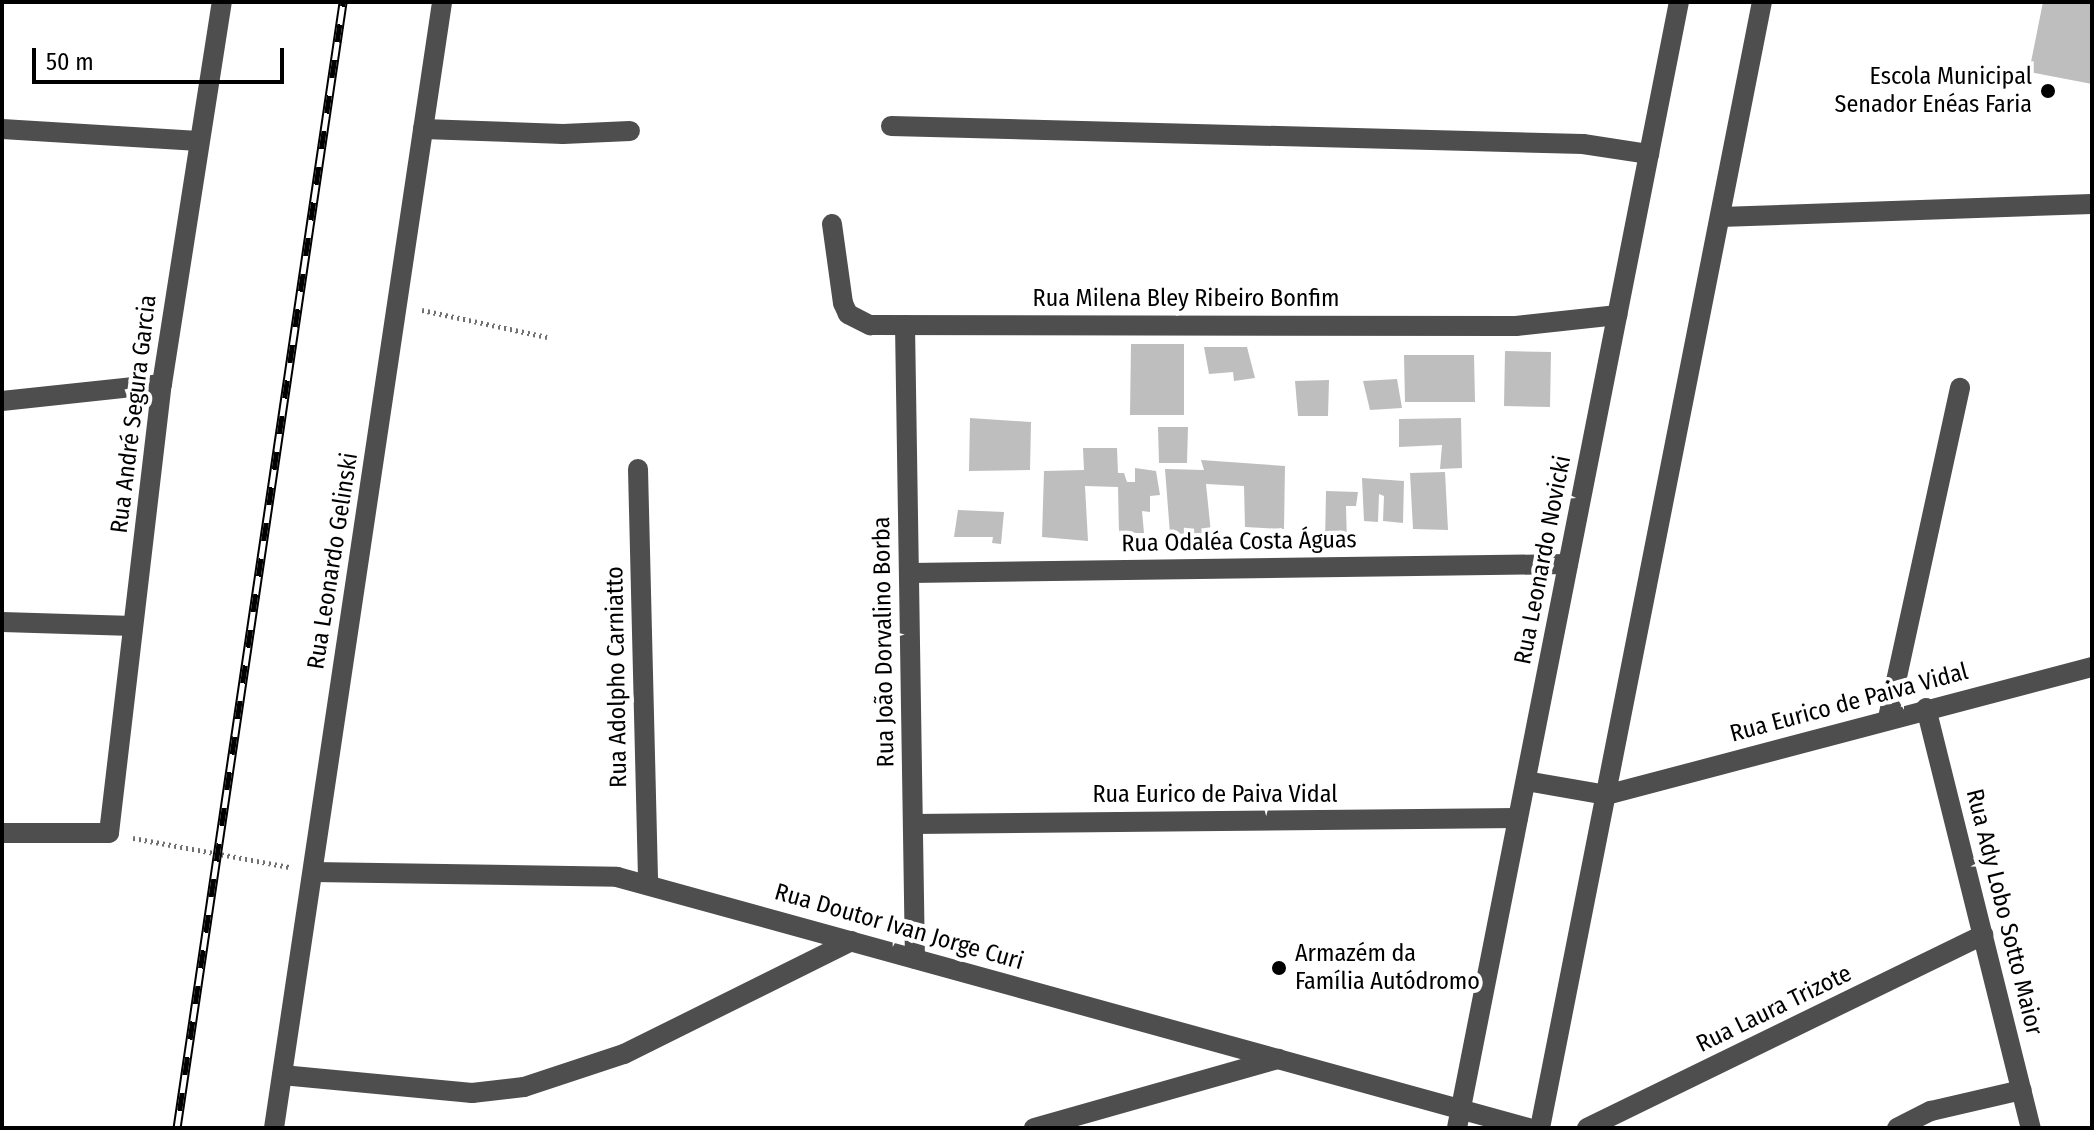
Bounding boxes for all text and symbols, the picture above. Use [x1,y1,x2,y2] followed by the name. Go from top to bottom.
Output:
[36,32,288,82] scale bar
[46,48,94,76] text: 50 m
[1835,63,2032,119] place label: Escola Municipal Senador Enéas Faria
[2039,82,2057,100] marker: Escola Municipal Senador Enéas Faria
[1033,285,1339,313] street label: Rua Milena Bley Ribeiro Bonfim
[105,293,163,535] street label: Rua André Segura Garcia
[302,451,364,671] street label: Rua Leonardo Gelinski
[1509,453,1577,667] street label: Rua Leonardo Novicki
[867,516,901,768] street label: Rua João Dorvalino Borba
[1121,526,1357,558] street label: Rua Odaléa Costa Águas
[601,566,633,788] street label: Rua Adolpho Carniatto
[1727,657,1971,749] street label: Rua Eurico de Paiva Vidal
[1092,781,1338,809] street label: Rua Eurico de Paiva Vidal
[1959,786,2049,1038] street label: Rua Ady Lobo Sotto Maior
[771,878,1027,976] street label: Rua Doutor Ivan Jorge Curi
[1295,940,1480,996] place label: Armazém da Família Autódromo
[1270,959,1288,977] marker: Armazém da Família Autódromo
[1692,959,1856,1059] street label: Rua Laura Trizote

